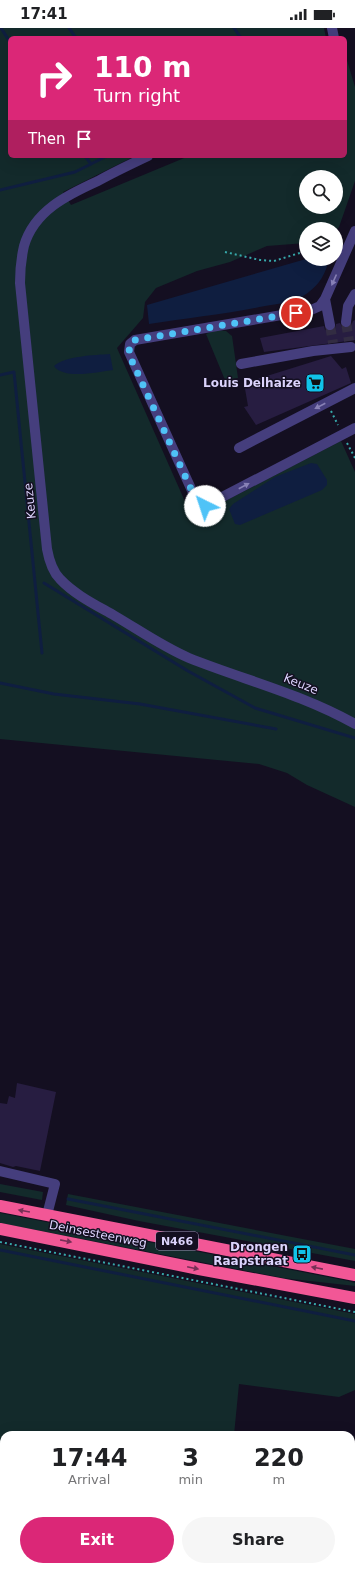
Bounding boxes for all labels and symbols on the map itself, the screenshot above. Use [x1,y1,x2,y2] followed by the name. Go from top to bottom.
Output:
[331,274,337,286] one-way arrow
[279,296,313,330] pin
[304,372,326,394] supermarket icon: Louis Delhaize
[203,376,301,390] place label: Louis Delhaize
[315,403,326,409] one-way arrow
[21,482,39,520] street label: Keuze
[238,483,250,489] one-way arrow
[184,485,226,527] position arrow
[282,671,320,697] street label: Keuze
[18,1207,30,1213] one-way arrow
[48,1218,148,1250] street label: Deinsesteenweg
[156,1232,198,1250] road number: N466
[60,1239,72,1245] one-way arrow
[213,1240,288,1268] place label: Drongen Raapstraat
[291,1243,313,1265] bus stop icon: Drongen Raapstraat
[187,1265,199,1271] one-way arrow
[311,1265,323,1271] one-way arrow

